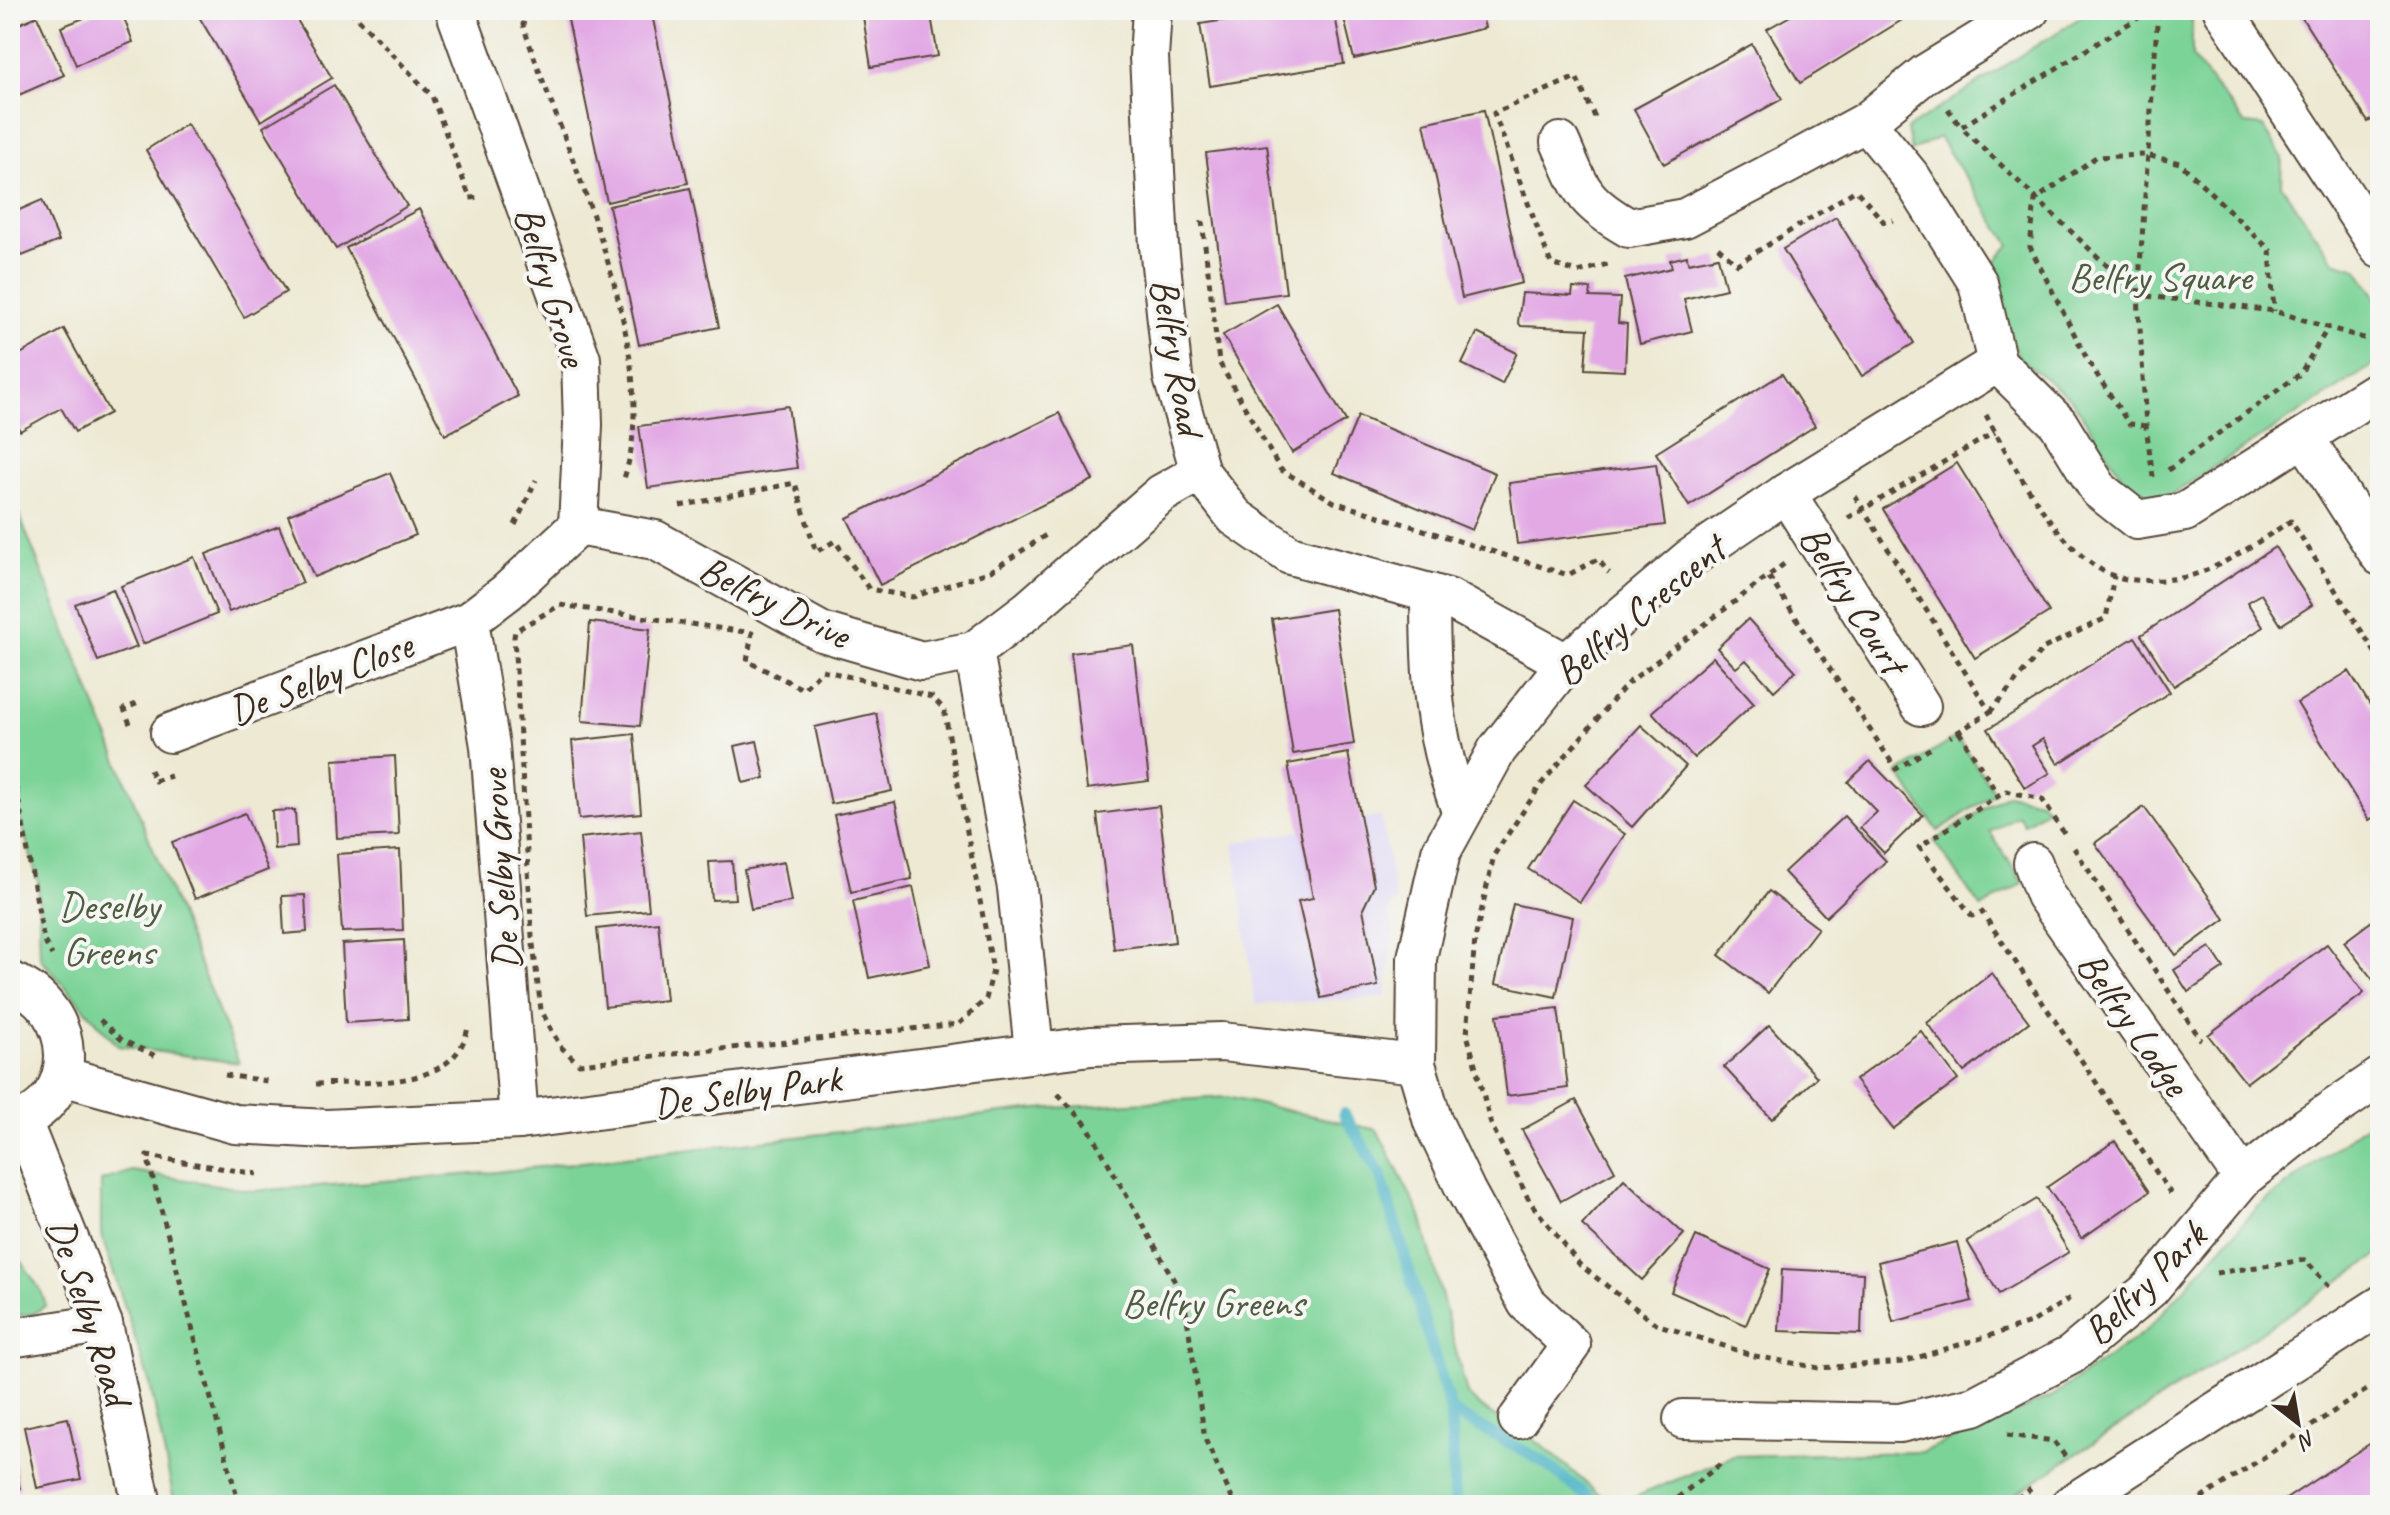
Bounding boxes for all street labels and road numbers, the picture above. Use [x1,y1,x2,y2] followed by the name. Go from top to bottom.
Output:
[503,200,600,375] street label: Belfry Grove
[1139,274,1216,444] street label: Belfry Road
[1788,516,1921,688] street label: Belfry Court
[1544,521,1740,697] street label: Belfry Crescent
[691,544,861,661] street label: Belfry Drive
[221,619,422,736] street label: De Selby Close
[468,765,532,972] street label: De Selby Grove
[2066,942,2203,1108] street label: Belfry Lodge
[650,1053,846,1129] street label: De Selby Park
[2073,1210,2218,1356] street label: Belfry Park
[35,1212,145,1417] street label: De Selby Road

